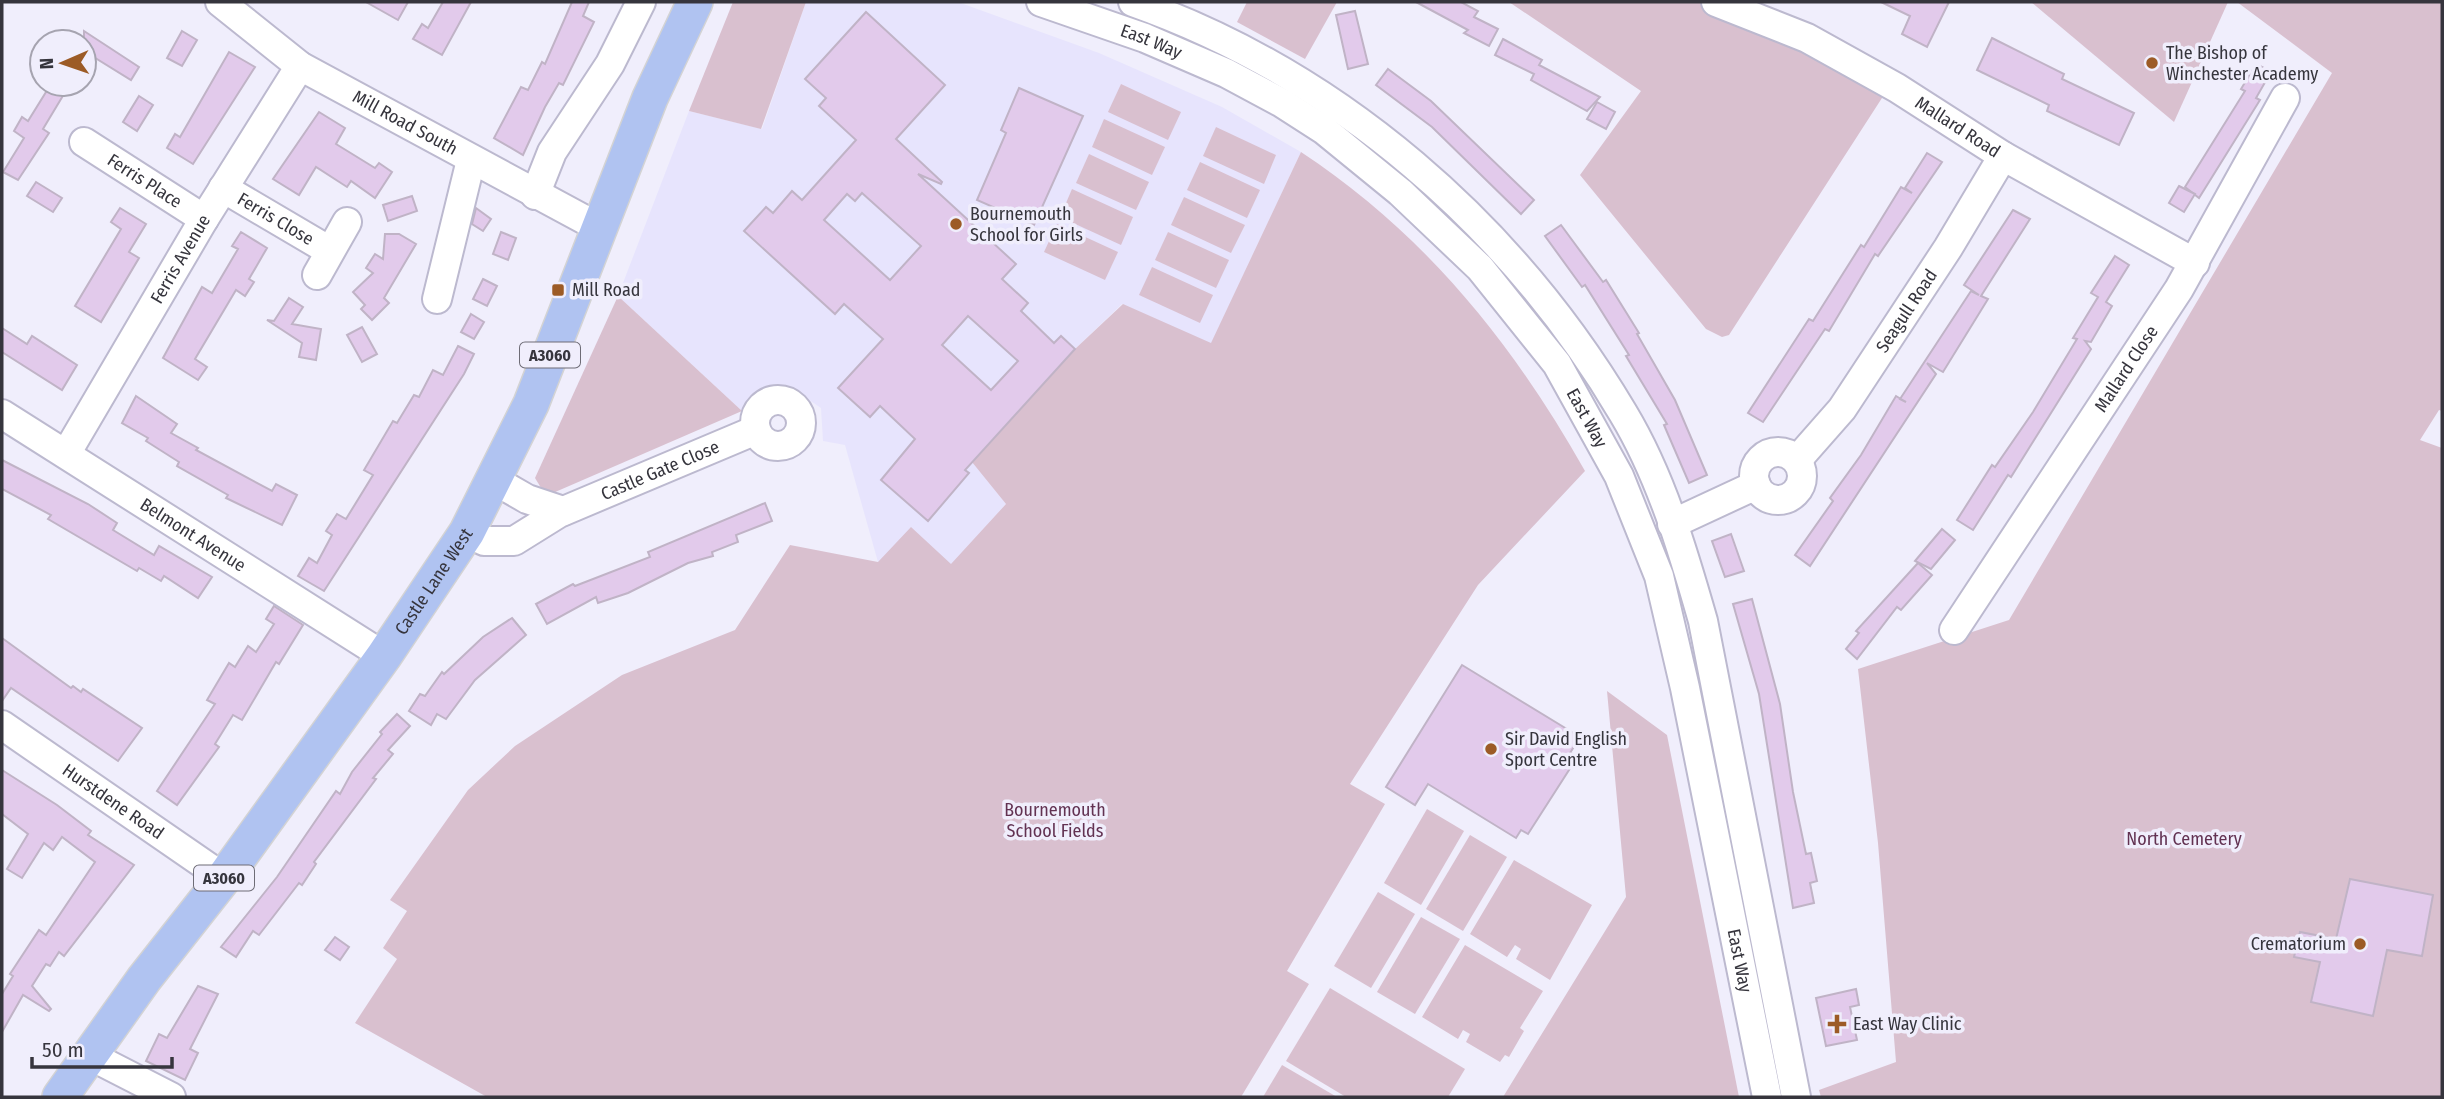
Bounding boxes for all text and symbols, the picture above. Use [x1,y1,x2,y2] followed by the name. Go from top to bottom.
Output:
[1118,19,1185,64] street label: East Way
[28,28,98,98] north arrow
[2166,42,2318,85] place label: The Bishop of Winchester Academy
[2144,55,2160,71] marker: The Bishop of Winchester Academy
[35,57,58,70] text: N
[349,86,461,160] street label: Mill Road South
[1911,92,2004,162] street label: Mallard Road
[103,149,186,213] street label: Ferris Place
[233,188,318,250] street label: Ferris Close
[970,203,1083,246] place label: Bournemouth School for Girls
[146,211,215,308] street label: Ferris Avenue
[948,216,964,232] marker: Bournemouth School for Girls
[1871,265,1942,357] street label: Seagull Road
[572,279,640,301] place label: Mill Road
[550,282,566,298] marker: Mill Road
[2090,321,2163,416] street label: Mallard Close
[520,342,580,368] road number: A3060
[1562,385,1612,451] street label: East Way
[598,436,723,505] street label: Castle Gate Close
[136,493,250,577] street label: Belmont Avenue
[390,524,478,639] street label: Castle Lane West
[1505,728,1627,771] place label: Sir David English Sport Centre
[1483,741,1499,757] marker: Sir David English Sport Centre
[58,759,168,844] street label: Hurstdene Road
[1004,799,1106,842] park label: Bournemouth School Fields
[2126,828,2242,850] park label: North Cemetery
[194,866,254,890] road number: A3060
[1723,927,1757,994] street label: East Way
[2251,933,2346,955] place label: Crematorium
[2352,936,2368,952] marker: Crematorium
[1853,1013,1962,1035] place label: East Way Clinic
[1827,1014,1847,1034] marker: East Way Clinic
[32,1026,172,1070] scale bar
[42,1037,84,1063] text: 50 m

